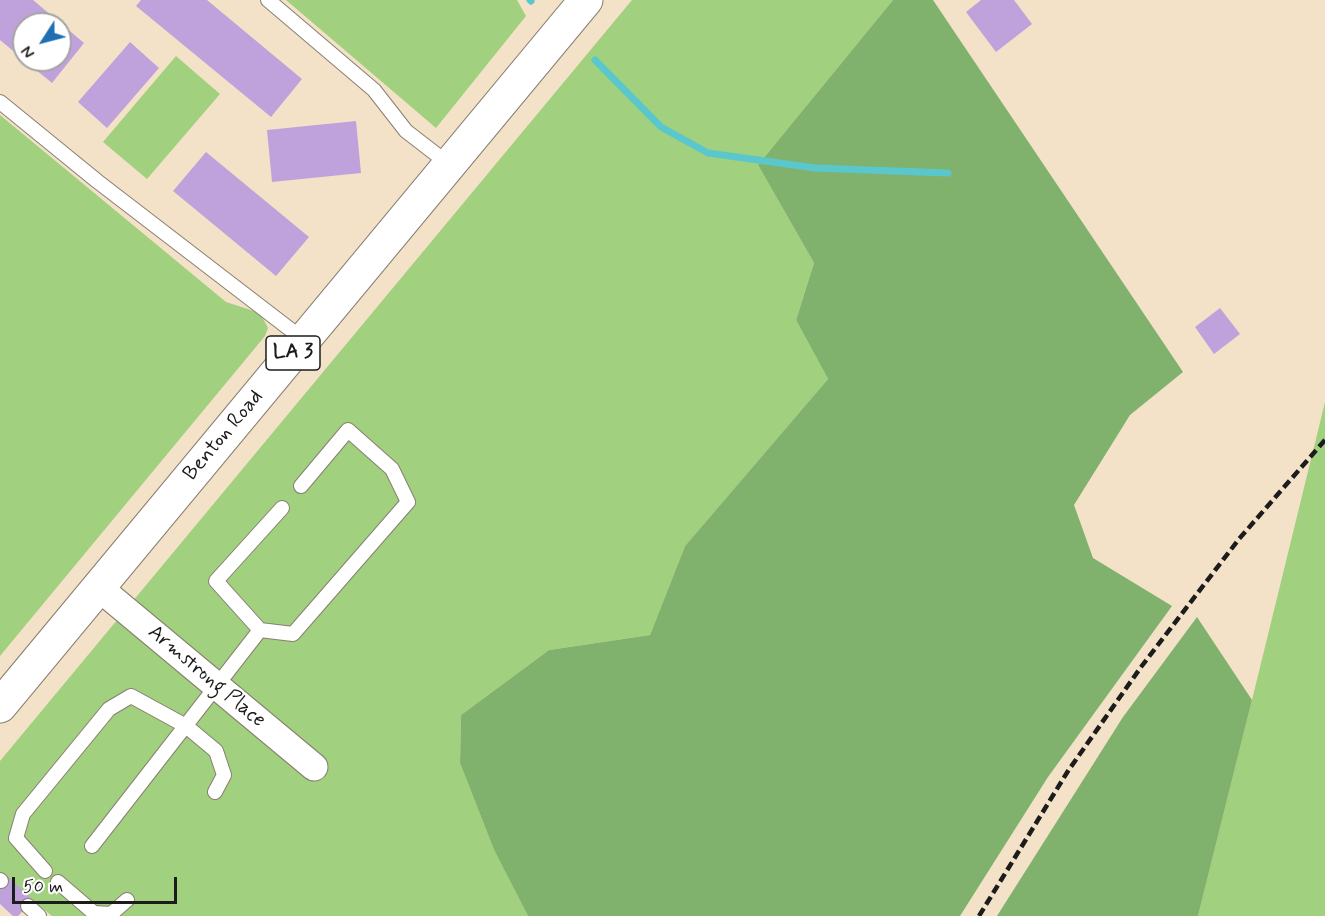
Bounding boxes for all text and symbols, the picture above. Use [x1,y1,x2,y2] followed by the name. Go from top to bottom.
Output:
[12,12,72,72] north arrow
[17,41,40,62] text: N
[266,336,320,370] road number: LA 3
[179,385,269,487] street label: Benton Road
[142,620,270,734] street label: Armstrong Place
[15,865,180,903] scale bar
[23,875,63,899] text: 50 m

